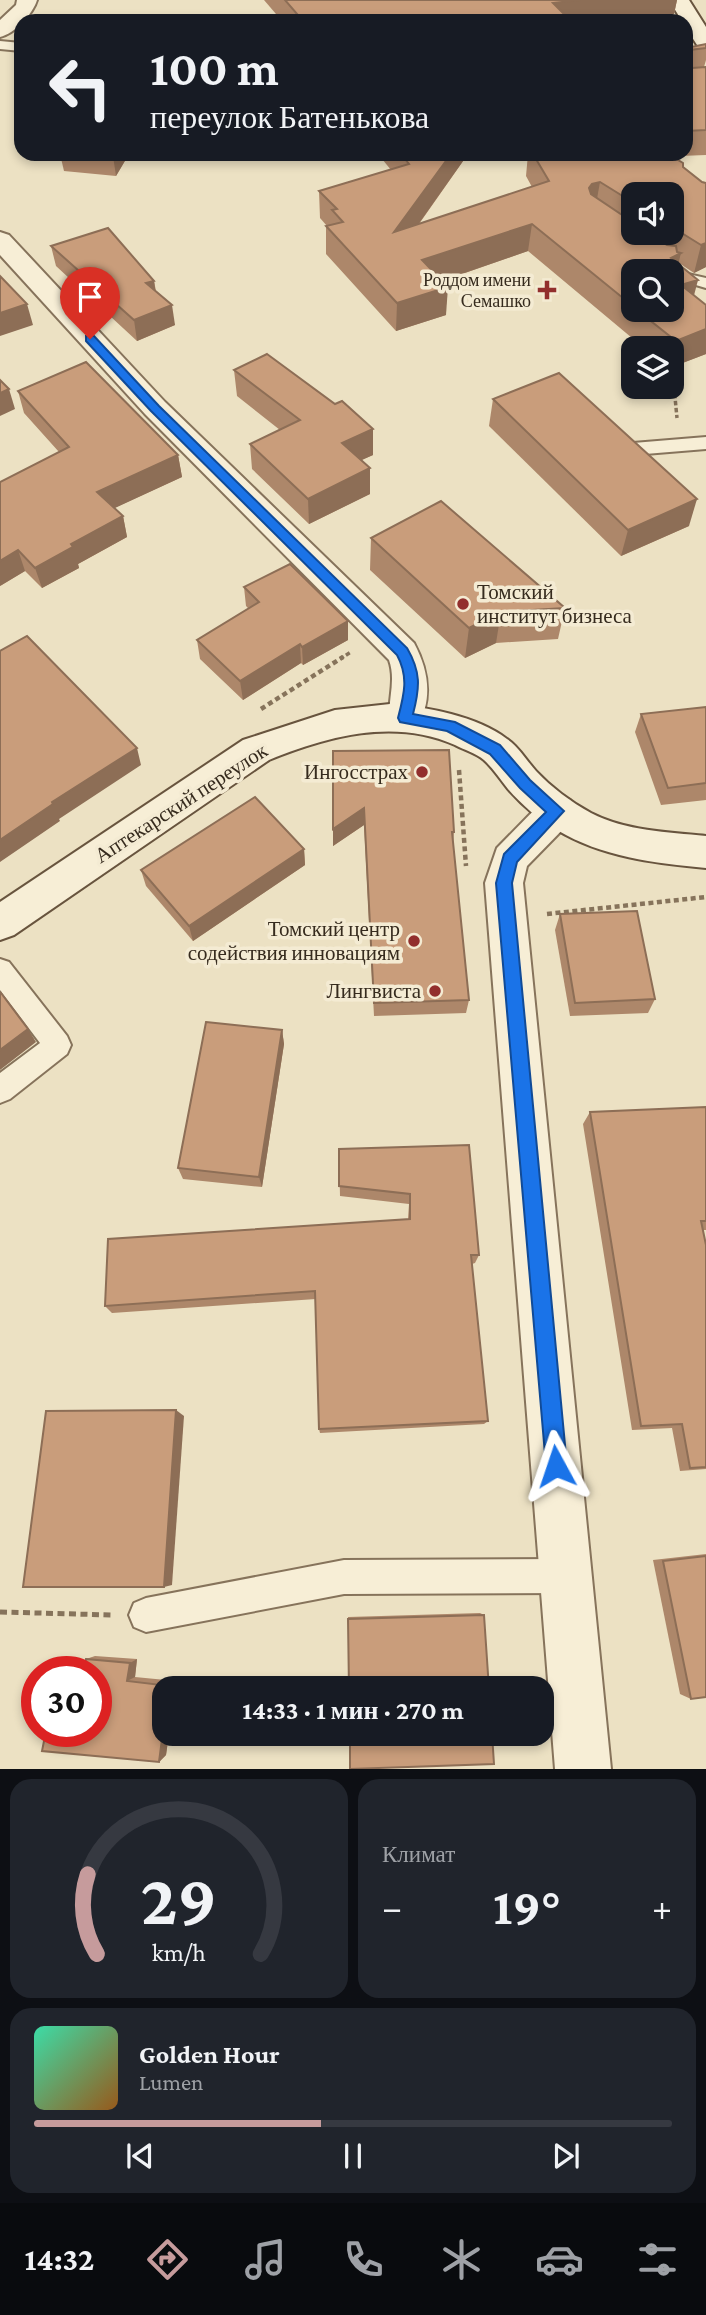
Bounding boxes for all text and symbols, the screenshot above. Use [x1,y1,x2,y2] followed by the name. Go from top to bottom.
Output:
[150,41,279,96] text: 100 m
[35,42,126,133] icon: left
[150,99,429,135] text: переулок Батенькова
[621,182,684,399] map controls
[621,182,684,245] button: sound
[621,259,684,322] button: search
[60,267,120,339] pin
[423,270,531,311] place label: Роддом имени Семашко
[71,278,109,316] icon: arrive
[537,280,557,300] marker: Роддом имени Семашко
[621,336,684,399] button: layers
[477,580,633,628] place label: Томский институт бизнеса
[455,596,471,612] marker: Томский институт бизнеса
[90,738,273,868] street label: Аптекарский переулок
[304,760,408,784] place label: Ингосстрах
[414,764,430,780] marker: Ингосстрах
[188,917,400,965] place label: Томский центр содействия инновациям
[406,933,422,949] marker: Томский центр содействия инновациям
[326,979,422,1003] place label: Лингвиста
[427,983,443,999] marker: Лингвиста
[519,1429,593,1503] position arrow
[21,1656,112,1747] speed limit sign: 30
[242,1696,464,1725] text: 14:33 · 1 мин · 270 m
[382,1841,455,1867] text: Климат
[141,1860,217,1941] text: 29
[493,1877,561,1935] text: 19°
[382,1886,402,1928] text: −
[652,1886,672,1928] text: +
[152,1939,206,1966] text: km/h
[139,2040,280,2069] text: Golden Hour
[139,2069,203,2095] text: Lumen
[121,2137,159,2175] icon: previous
[334,2137,372,2175] icon: pause
[547,2137,585,2175] icon: next
[143,2235,192,2284] icon: directions
[241,2235,290,2284] icon: music
[339,2235,388,2284] icon: phone
[437,2235,486,2284] icon: climate
[535,2235,584,2284] icon: car
[633,2235,682,2284] icon: filters
[24,2241,94,2277] text: 14:32

